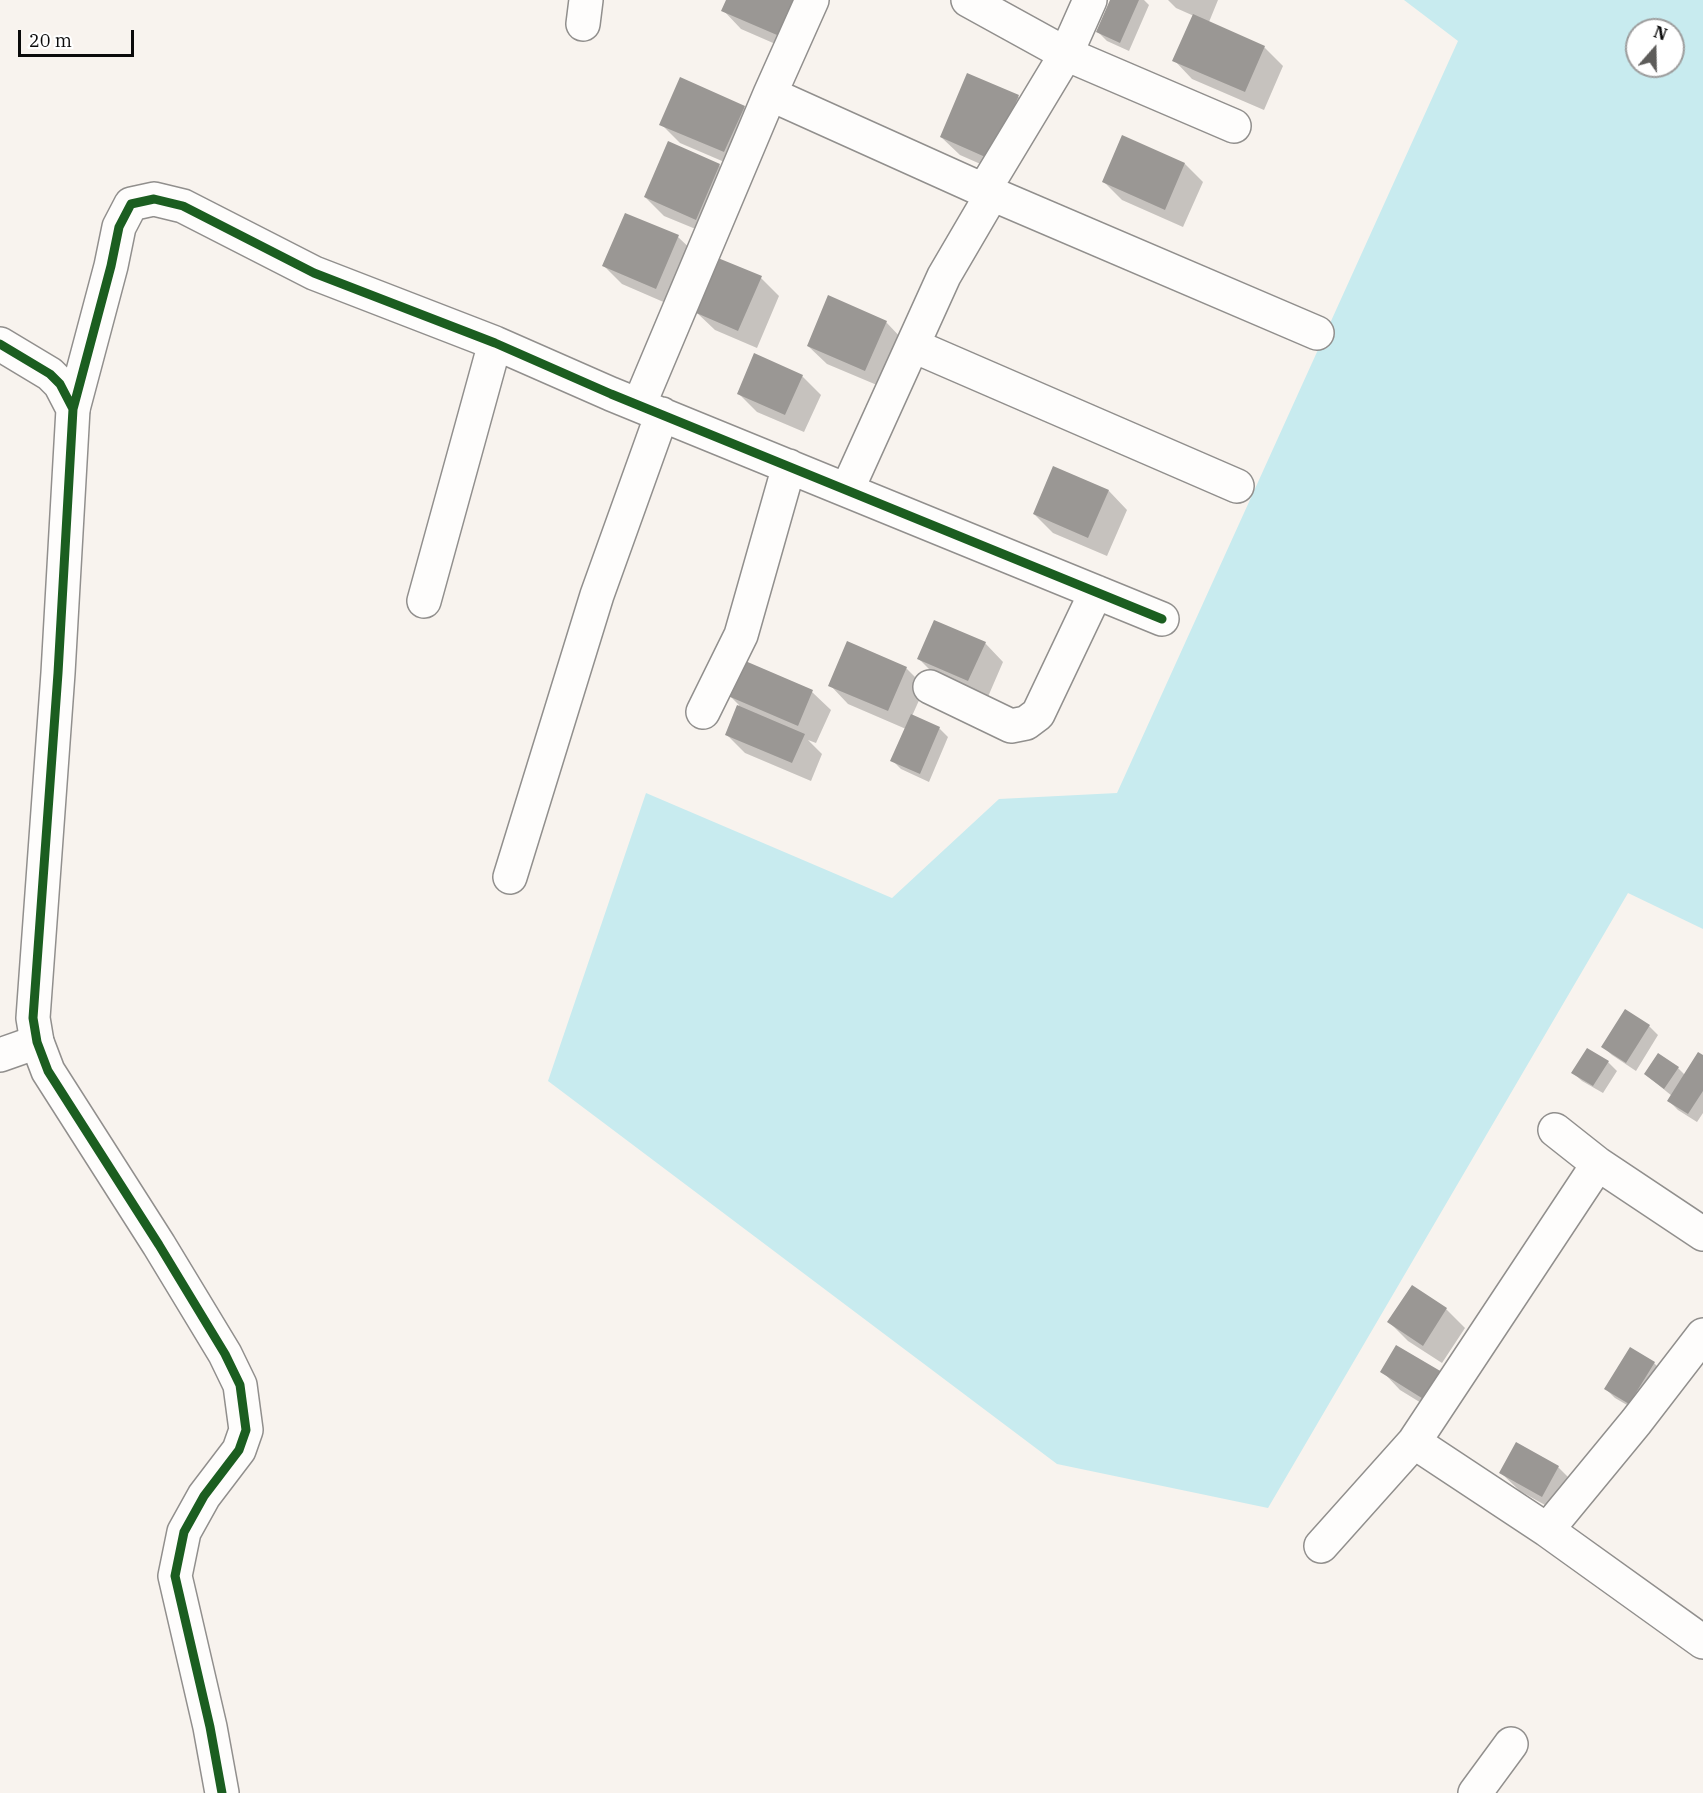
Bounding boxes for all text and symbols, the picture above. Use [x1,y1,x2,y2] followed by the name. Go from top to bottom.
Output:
[21,18,136,56] scale bar
[1625,18,1685,78] north arrow
[1651,21,1670,45] text: N
[29,29,72,52] text: 20 m

